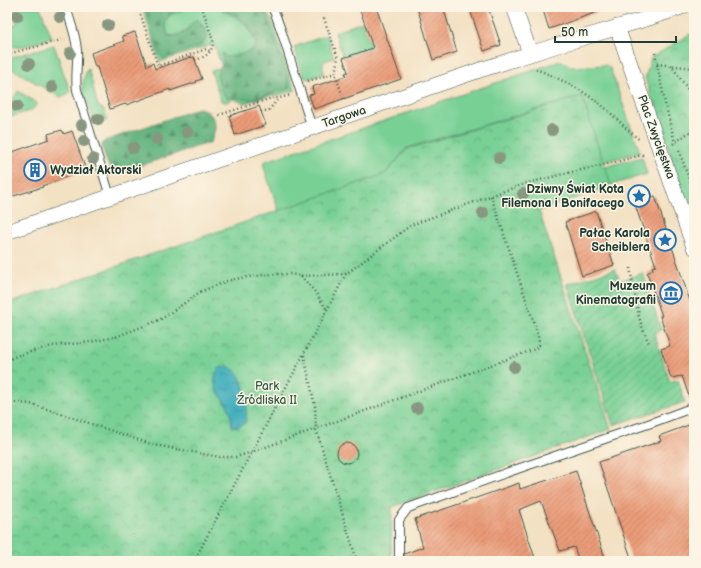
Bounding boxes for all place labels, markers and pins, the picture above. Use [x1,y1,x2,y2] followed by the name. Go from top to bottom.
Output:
[22,157,48,183] building icon: Wydział Aktorski
[50,163,142,178] place label: Wydział Aktorski
[501,180,624,211] place label: Dziwny Świat Kota Filemona i Bonifacego
[626,183,652,209] place icon: Dziwny Świat Kota Filemona i Bonifacego
[579,226,650,255] place label: Pałac Karola Scheiblera
[652,227,678,253] place icon: Pałac Karola Scheiblera
[576,279,656,308] place label: Muzeum Kinematografii
[658,280,684,306] museum icon: Muzeum Kinematografii

